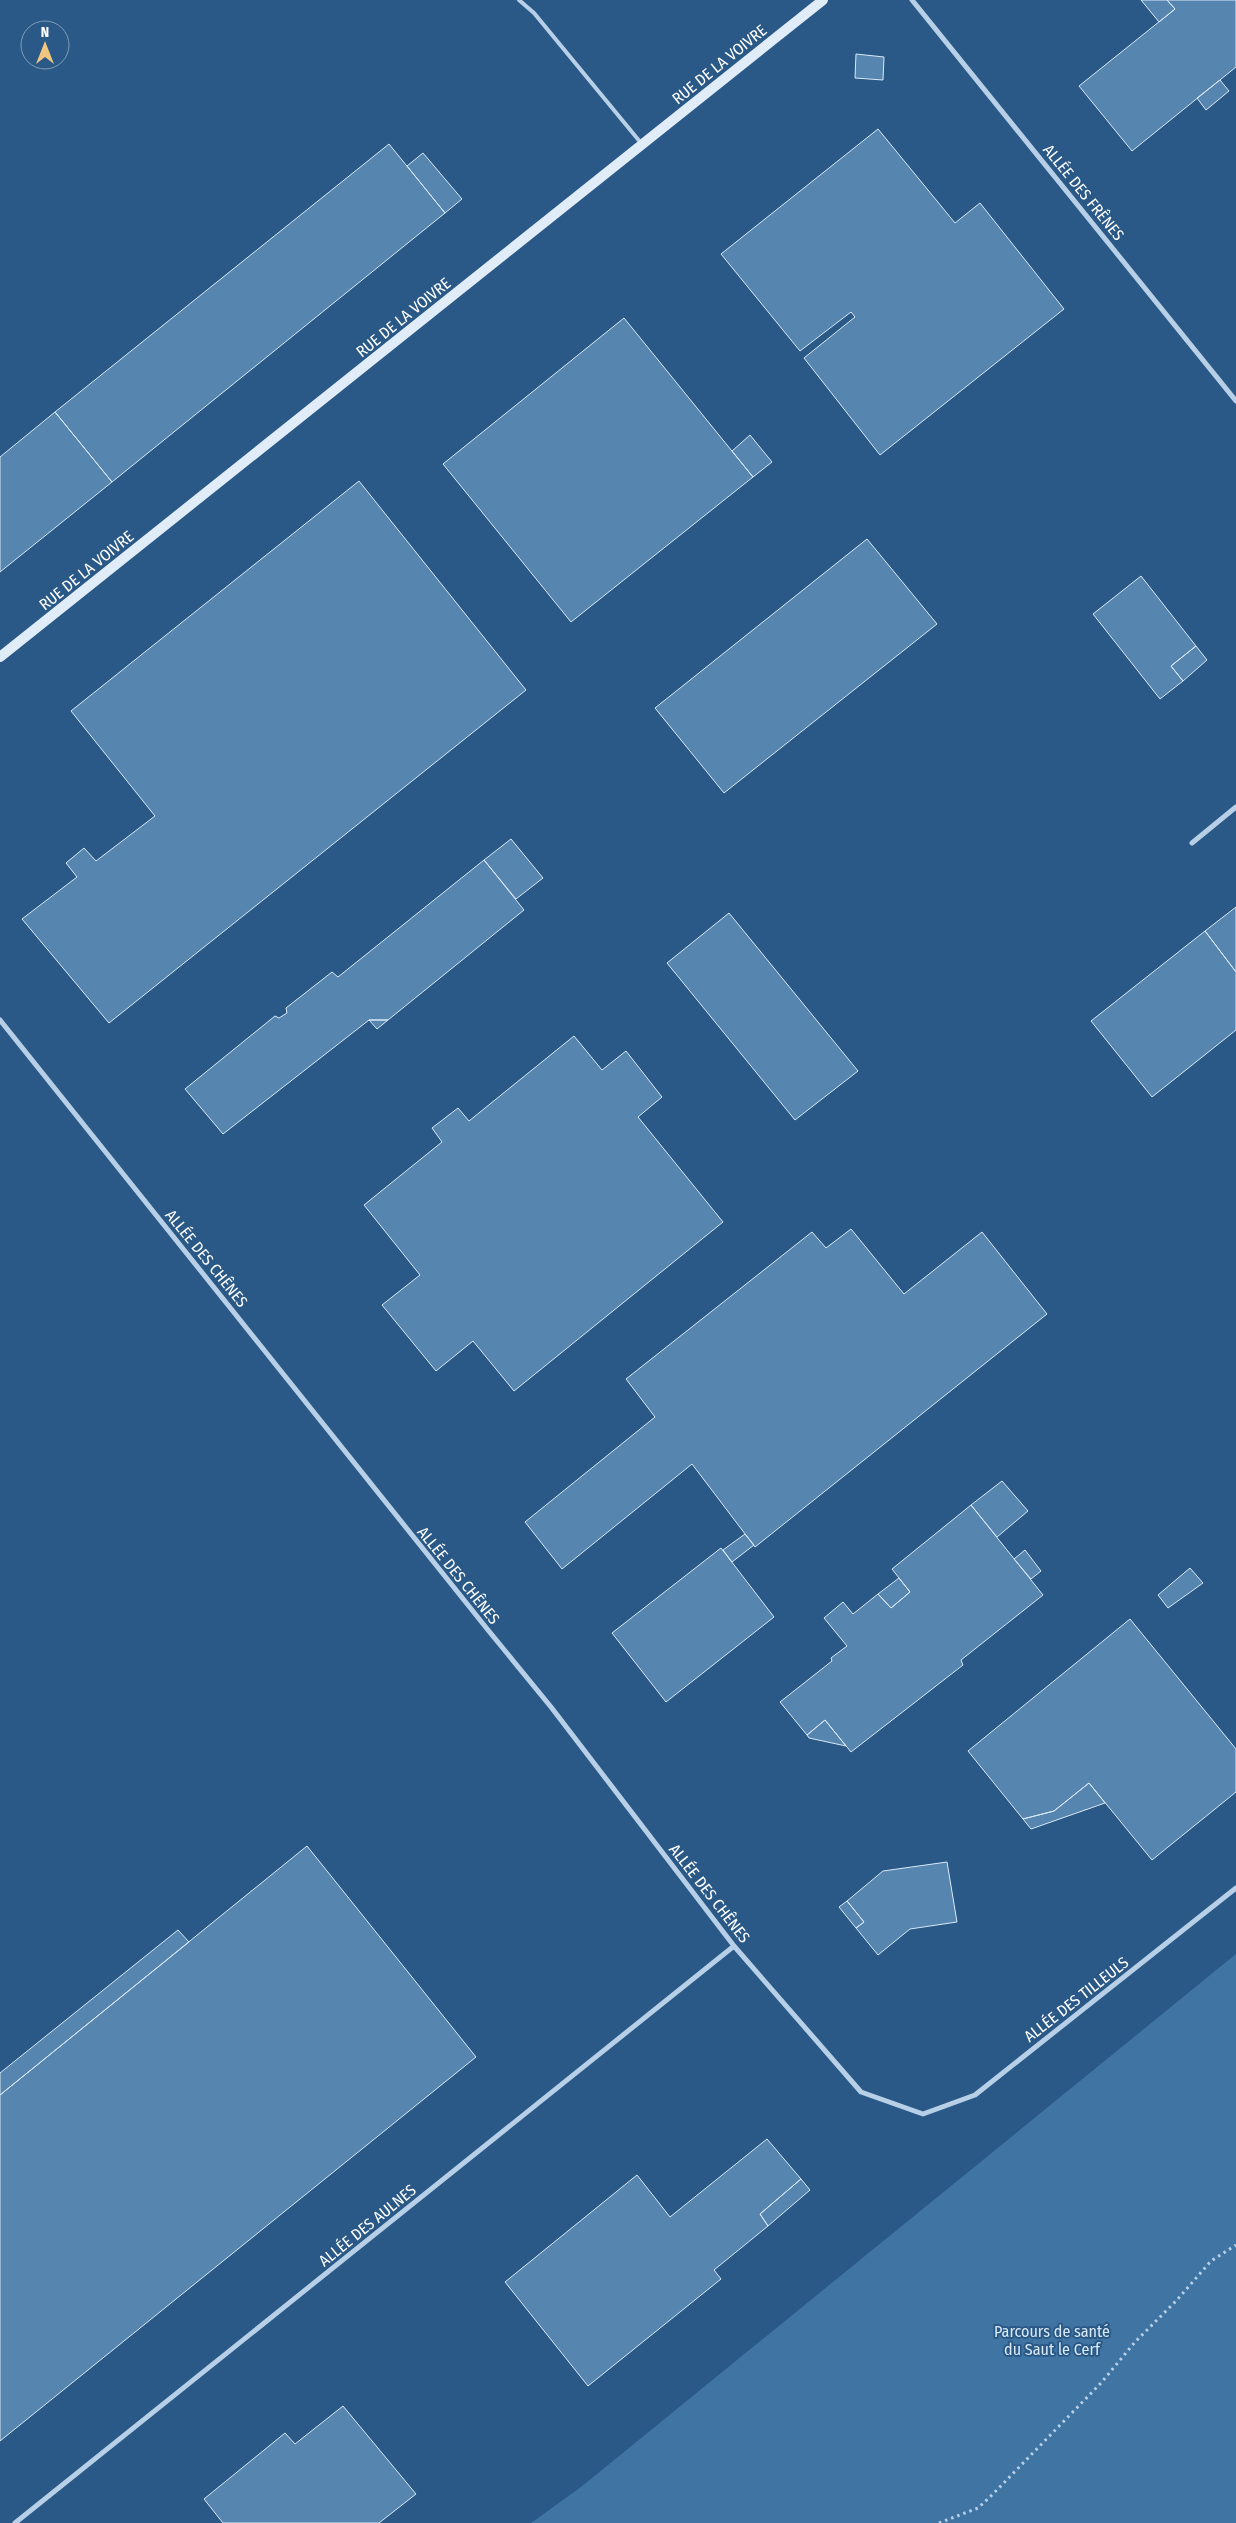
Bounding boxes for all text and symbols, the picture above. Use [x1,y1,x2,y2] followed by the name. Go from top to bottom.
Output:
[20,20,70,70] north arrow
[668,21,770,108] street label: RUE DE LA VOIVRE
[41,24,49,41] text: N
[1039,141,1128,244] street label: ALLÉE DES FRÊNES
[352,274,454,361] street label: RUE DE LA VOIVRE
[35,527,137,614] street label: RUE DE LA VOIVRE
[161,1206,252,1311] street label: ALLÉE DES CHÊNES
[413,1523,504,1628] street label: ALLÉE DES CHÊNES
[665,1840,754,1946] street label: ALLÉE DES CHÊNES
[1020,1953,1132,2046] street label: ALLÉE DES TILLEULS
[315,2180,420,2270] street label: ALLÉE DES AULNES
[994,2322,1110,2359] park label: Parcours de santé du Saut le Cerf

